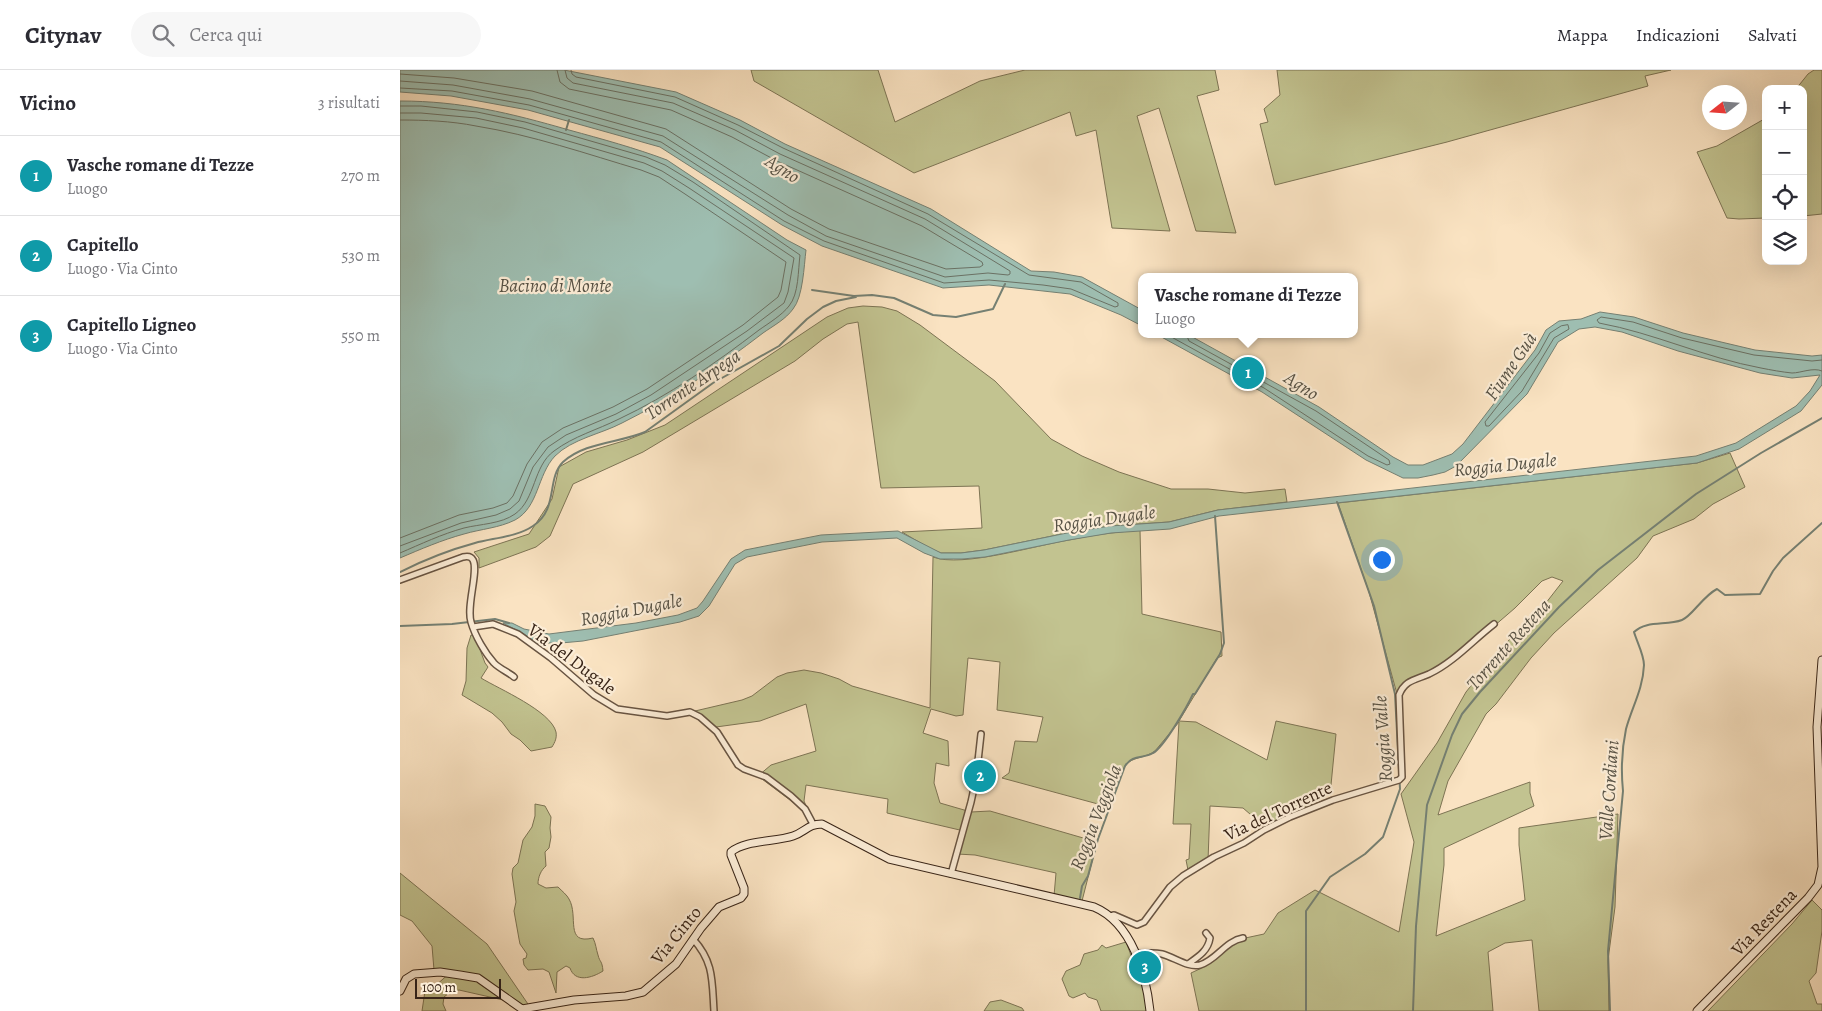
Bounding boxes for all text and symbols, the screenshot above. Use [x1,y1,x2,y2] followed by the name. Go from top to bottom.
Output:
[131,12,481,57] search box
[25,19,101,51] text: Citynav
[149,21,177,49] icon: search
[189,22,262,48] text: Cerca qui
[1557,23,1608,47] text: Mappa
[1636,23,1720,47] text: Indicazioni
[1748,23,1797,47] text: Salvati
[1702,85,1747,130] north arrow
[1762,85,1807,265] map controls
[1762,85,1807,130] button: +
[20,89,76,117] text: Vicino
[318,92,380,114] text: 3 risultati
[1762,130,1807,175] button: −
[759,148,805,190] water label: Agno
[67,152,254,178] text: Vasche romane di Tezze
[33,165,39,187] text: 1
[341,165,380,187] text: 270 m
[1762,175,1807,220] button: locate
[67,178,108,200] text: Luogo
[1762,220,1807,265] button: layers
[67,232,138,258] text: Capitello
[32,245,40,267] text: 2
[341,245,380,267] text: 530 m
[67,258,178,280] text: Luogo · Via Cinto
[499,273,611,299] water label: Bacino di Monte
[1138,273,1358,338] popup
[1154,282,1342,308] text: Vasche romane di Tezze
[1154,308,1195,330] text: Luogo
[67,312,196,338] text: Capitello Ligneo
[33,325,39,347] text: 3
[341,325,380,347] text: 550 m
[1478,327,1543,406] water label: Fiume Guà
[67,338,178,360] text: Luogo · Via Cinto
[640,343,746,426] water label: Torrente Arpega
[1232,354,1264,392] pin: 1
[1278,365,1324,407] water label: Agno
[1453,447,1558,483] water label: Roggia Dugale
[1051,499,1157,539] water label: Roggia Dugale
[1369,547,1395,573] your location
[578,587,684,633] water label: Roggia Dugale
[1461,593,1557,696] water label: Torrente Restena
[522,617,621,700] street label: Via del Dugale
[1367,695,1399,783] water label: Roggia Valle
[1593,739,1625,841] water label: Valle Cordiani
[964,757,996,795] pin: 2
[1064,760,1128,874] water label: Roggia Veggiola
[1219,776,1336,847] street label: Via del Torrente
[1725,883,1803,962] street label: Via Restena
[645,901,707,970] street label: Via Cinto
[1129,948,1161,986] pin: 3
[415,976,501,999] scale bar
[422,978,456,997] text: 100 m

